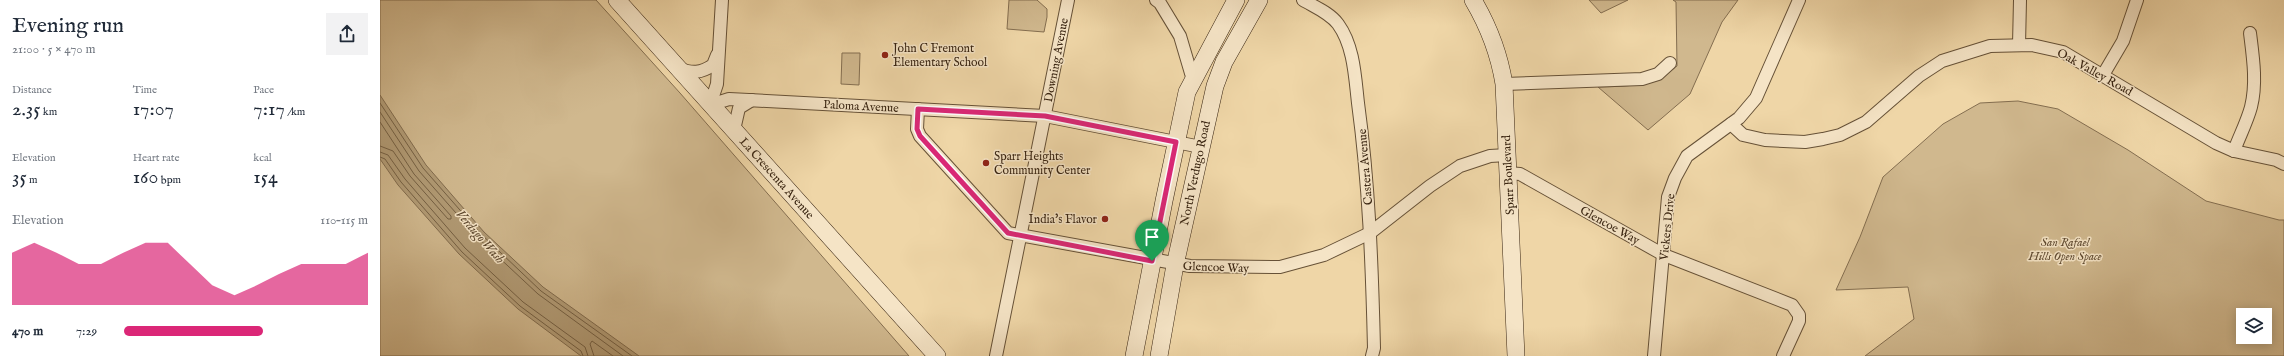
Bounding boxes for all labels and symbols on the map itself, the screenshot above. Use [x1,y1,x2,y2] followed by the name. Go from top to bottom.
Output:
[1041,16,1072,104] street label: Downing Avenue
[891,41,988,70] place label: John C Fremont Elementary School
[2054,45,2136,100] street label: Oak Valley Road
[880,50,890,60] marker: John C Fremont Elementary School
[823,97,900,116] street label: Paloma Avenue
[1177,119,1214,227] street label: North Verdugo Road
[1355,128,1376,206] street label: Castera Avenue
[736,134,818,223] street label: La Crescenta Avenue
[1499,134,1519,215] street label: Sparr Boulevard
[994,149,1091,178] place label: Sparr Heights Community Center
[981,158,991,168] marker: Sparr Heights Community Center
[1656,192,1679,262] street label: Vickers Drive
[1577,203,1642,248] street label: Glencoe Way
[451,206,508,269] water label: Verdugo Wash
[1029,212,1098,227] place label: India's Flavor
[1100,214,1110,224] marker: India's Flavor
[1135,220,1169,261] pin
[2027,235,2102,264] park label: San Rafael Hills Open Space
[1183,259,1249,276] street label: Glencoe Way

